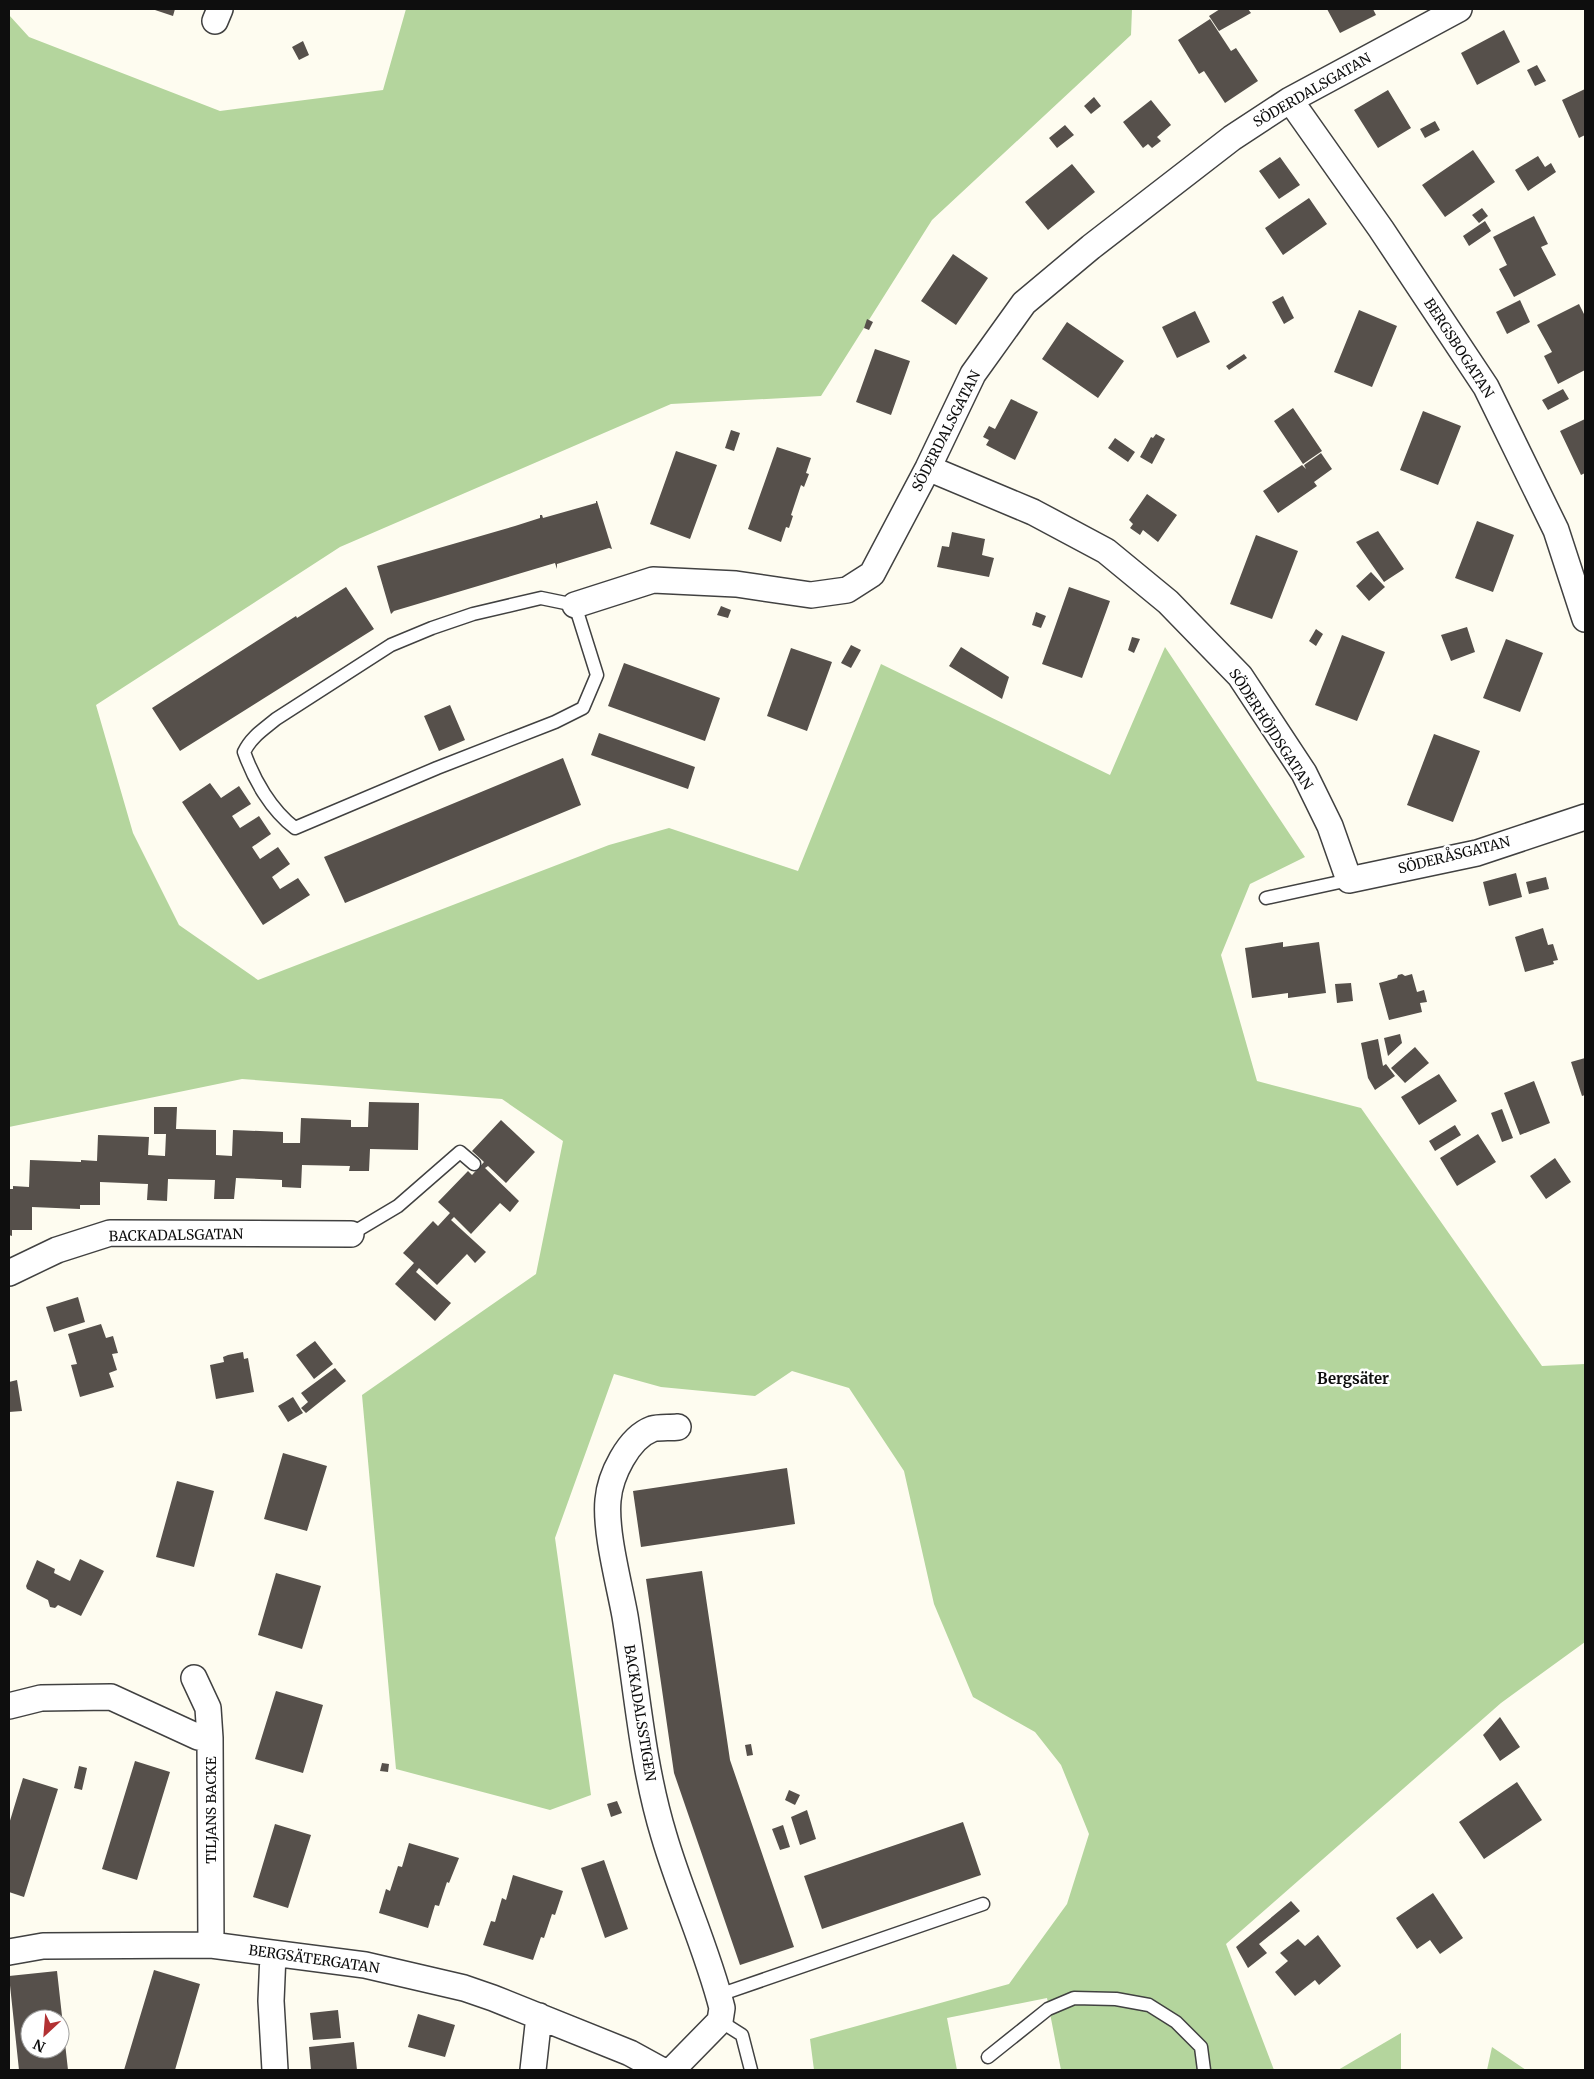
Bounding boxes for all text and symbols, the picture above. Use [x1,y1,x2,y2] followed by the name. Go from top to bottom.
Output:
[1250,49,1374,131] street label: SÖDERDALSGATAN
[1420,295,1498,401] street label: BERGSBOGATAN
[908,367,984,494] street label: SÖDERDALSGATAN
[1225,665,1317,793] street label: SÖDERHÖJDSGATAN
[1396,831,1512,878] street label: SÖDERÅSGATAN
[109,1225,244,1245] street label: BACKADALSGATAN
[1317,1369,1389,1388] district label: Bergsäter
[620,1643,660,1783] street label: BACKADALSSTIGEN
[202,1756,220,1864] street label: TILJANS BACKE
[247,1941,381,1977] street label: BERGSÄTERGATAN
[20,2009,70,2059] north arrow
[30,2035,48,2056] text: N

